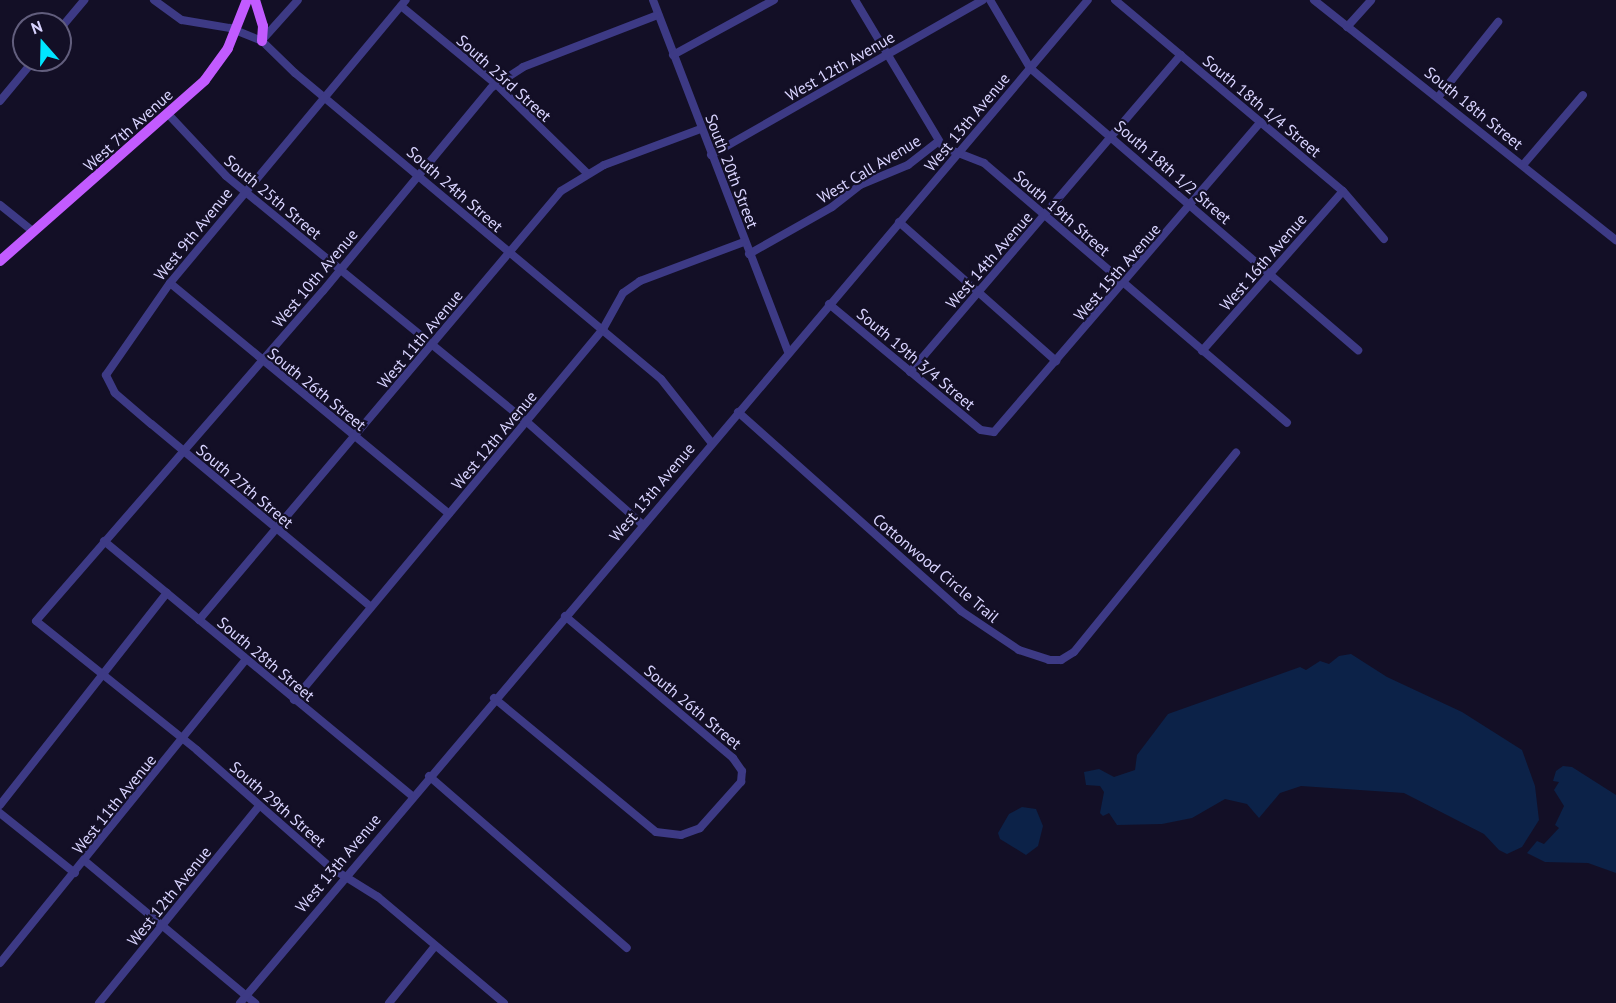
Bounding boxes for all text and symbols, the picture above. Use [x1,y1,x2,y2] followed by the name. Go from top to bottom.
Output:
[12,12,72,72] north arrow
[28,16,45,38] text: N
[782,27,898,105] street label: West 12th Avenue
[453,30,555,126] street label: South 23rd Street
[1199,51,1325,161] street label: South 18th 1/4 Street
[1421,62,1527,154] street label: South 18th Street
[920,69,1014,175] street label: West 13th Avenue
[79,85,177,175] street label: West 7th Avenue
[701,111,763,231] street label: South 20th Street
[1111,116,1235,228] street label: South 18th 1/2 Street
[814,131,924,207] street label: West Call Avenue
[403,142,507,236] street label: South 24th Street
[221,151,325,243] street label: South 25th Street
[1010,166,1114,260] street label: South 19th Street
[150,184,236,284] street label: West 9th Avenue
[941,207,1037,313] street label: West 14th Avenue
[1215,209,1311,315] street label: West 16th Avenue
[1069,219,1165,325] street label: West 15th Avenue
[268,225,362,331] street label: West 10th Avenue
[373,286,467,392] street label: West 11th Avenue
[853,304,979,414] street label: South 19th 3/4 Street
[264,343,370,435] street label: South 26th Street
[447,387,541,493] street label: West 12th Avenue
[605,439,699,545] street label: West 13th Avenue
[193,440,297,532] street label: South 27th Street
[869,509,1003,627] street label: Cottonwood Circle Trail
[214,613,318,705] street label: South 28th Street
[641,661,745,753] street label: South 26th Street
[68,750,160,858] street label: West 11th Avenue
[226,757,330,851] street label: South 29th Street
[291,810,385,916] street label: West 13th Avenue
[123,842,215,950] street label: West 12th Avenue

